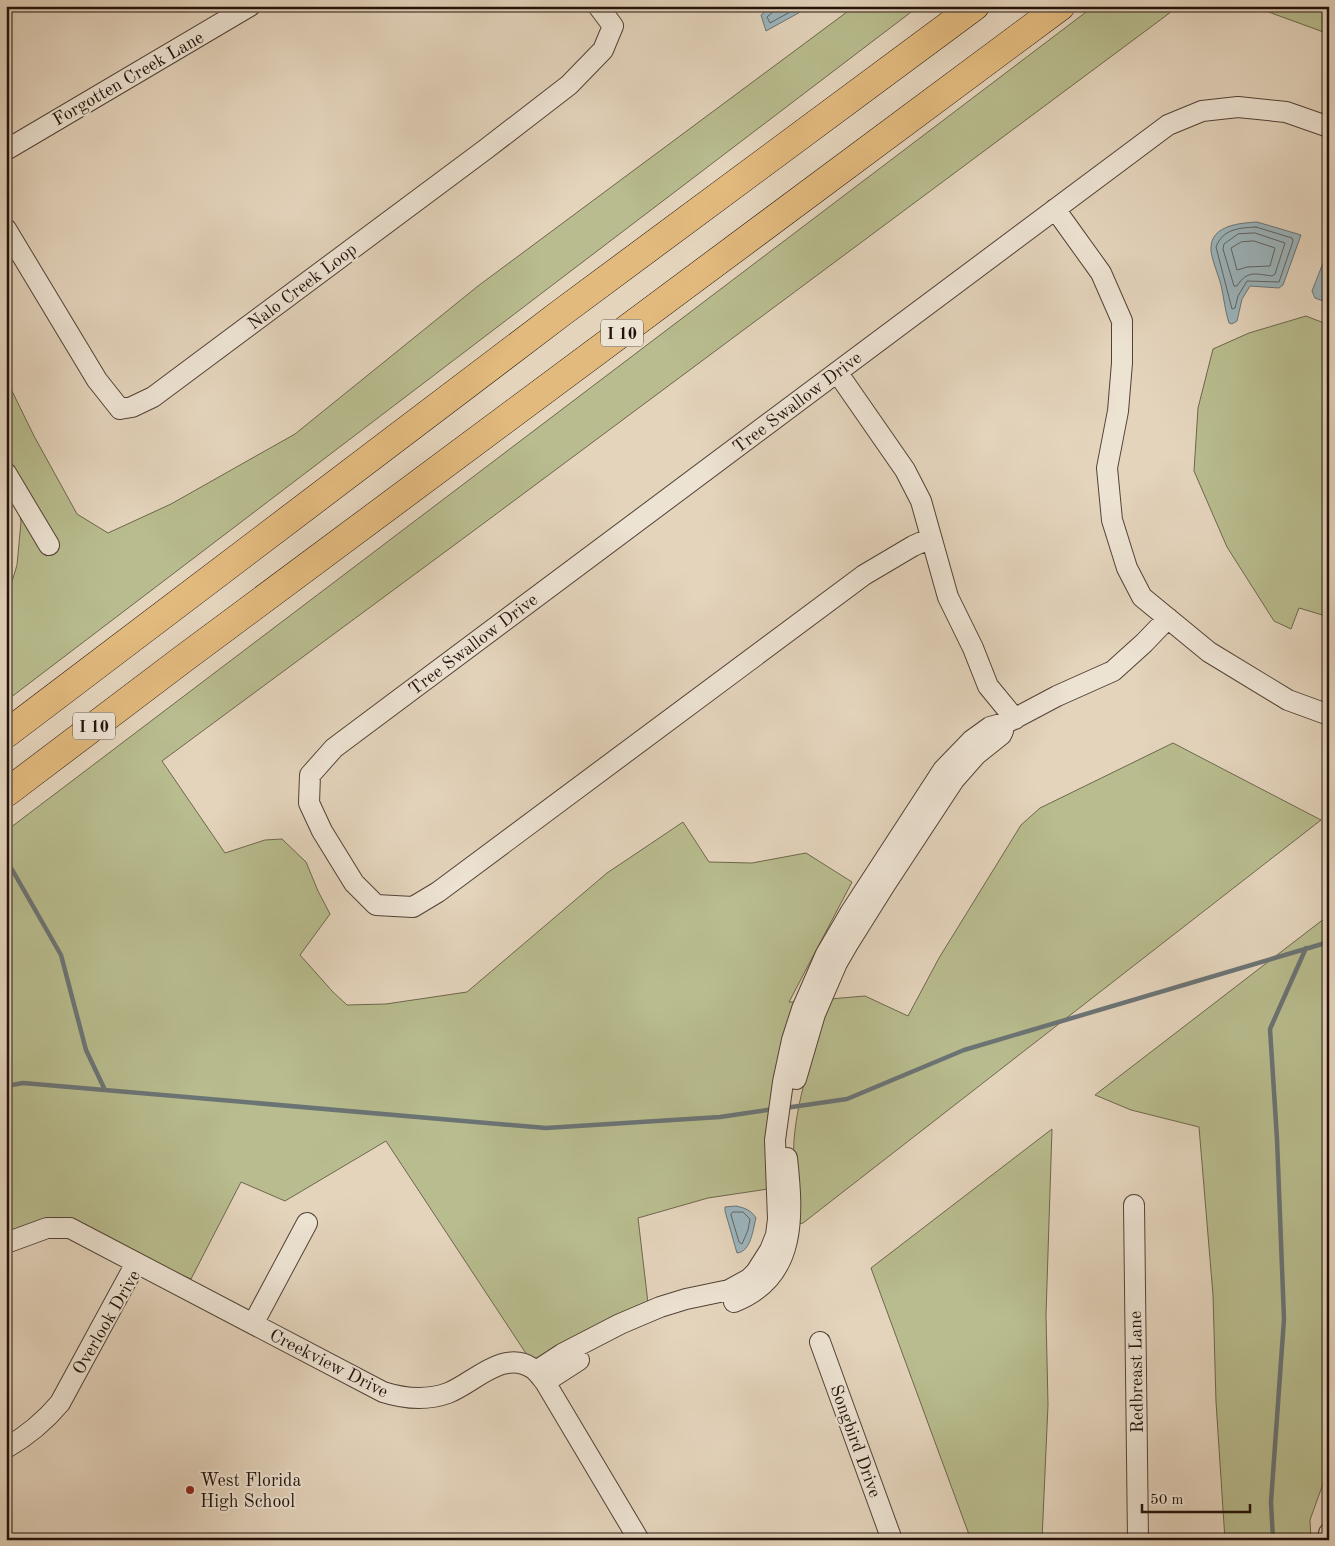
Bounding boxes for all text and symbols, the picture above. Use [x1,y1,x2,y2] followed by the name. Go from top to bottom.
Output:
[50,28,207,129] street label: Forgotten Creek Lane
[245,240,360,333] street label: Nalo Creek Loop
[601,319,643,346] road number: I 10
[730,349,865,457] street label: Tree Swallow Drive
[406,591,541,699] street label: Tree Swallow Drive
[73,712,115,739] road number: I 10
[70,1267,144,1378] street label: Overlook Drive
[1127,1311,1147,1433] street label: Redbreast Lane
[266,1326,391,1401] street label: Creekview Drive
[826,1383,884,1500] street label: Songbird Drive
[200,1472,302,1511] place label: West Florida High School
[1142,1481,1250,1513] scale bar
[184,1484,196,1496] marker: West Florida High School
[1150,1493,1184,1508] text: 50 m

